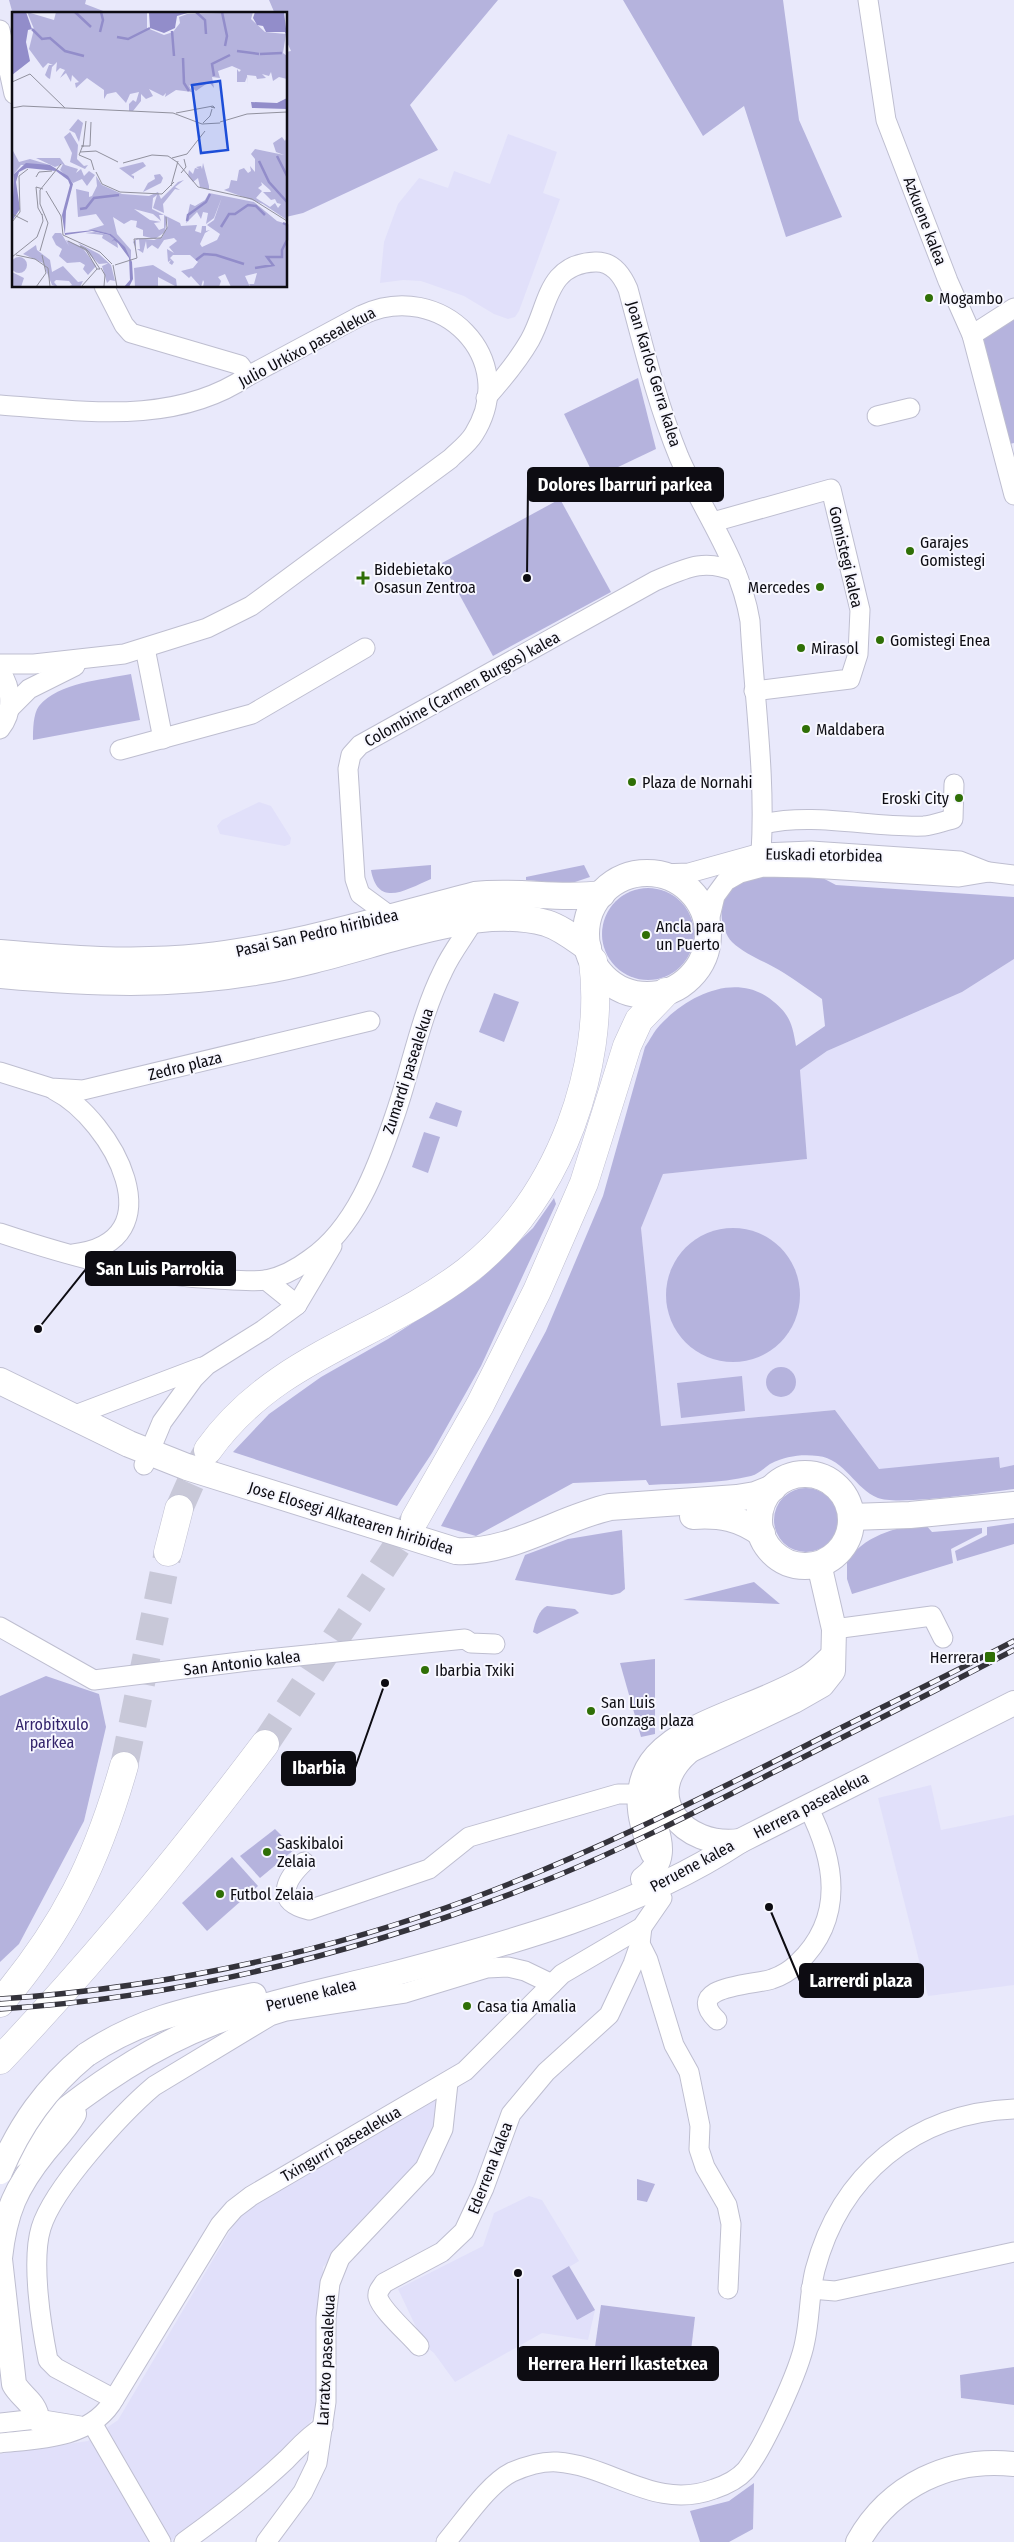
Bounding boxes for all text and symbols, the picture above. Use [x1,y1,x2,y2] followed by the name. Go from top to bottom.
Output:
[12,12,288,288] inset map
[899,174,951,268] street label: Azkuene kalea
[939,289,1003,308] place label: Mogambo
[923,292,935,304] marker: Mogambo
[623,299,685,449] street label: Joan Karlos Gerra kalea
[235,303,379,391] street label: Julio Urkixo pasealekua
[528,468,723,501] callout: Dolores Ibarruri parkea
[538,474,712,496] text: Dolores Ibarruri parkea
[825,504,867,610] street label: Gomistegi kalea
[920,533,985,570] place label: Garajes Gomistegi
[904,545,916,557] marker: Garajes Gomistegi
[374,560,476,597] place label: Bidebietako Osasun Zentroa
[356,571,370,585] marker: Bidebietako Osasun Zentroa
[748,578,810,597] place label: Mercedes
[814,581,826,593] marker: Mercedes
[361,627,563,751] street label: Colombine (Carmen Burgos) kalea
[890,631,990,650] place label: Gomistegi Enea
[874,634,886,646] marker: Gomistegi Enea
[811,639,859,658] place label: Mirasol
[795,642,807,654] marker: Mirasol
[816,720,885,739] place label: Maldabera
[800,723,812,735] marker: Maldabera
[642,773,753,792] place label: Plaza de Nornahi
[626,776,638,788] marker: Plaza de Nornahi
[882,789,950,808] place label: Eroski City
[953,792,965,804] marker: Eroski City
[765,844,883,866] street label: Euskadi etorbidea
[234,905,400,961] street label: Pasai San Pedro hiribidea
[656,917,725,954] place label: Ancla para un Puerto
[640,929,652,941] marker: Ancla para un Puerto
[379,1006,437,1136] street label: Zumardi pasealekua
[146,1048,224,1084] street label: Zedro plaza
[86,1252,235,1285] callout: San Luis Parrokia
[96,1258,224,1280] text: San Luis Parrokia
[246,1478,456,1558] street label: Jose Elosegi Alkatearen hiribidea
[183,1646,302,1680] street label: San Antonio kalea
[930,1648,979,1667] place label: Herrera
[983,1650,997,1664] marker: Herrera
[435,1661,515,1680] place label: Ibarbia Txiki
[419,1664,431,1676] marker: Ibarbia Txiki
[601,1693,694,1730] place label: San Luis Gonzaga plaza
[585,1705,597,1717] marker: San Luis Gonzaga plaza
[15,1715,89,1752] park label: Arrobitxulo parkea
[282,1752,355,1785] callout: Ibarbia
[292,1757,346,1779] text: Ibarbia
[750,1768,872,1842] street label: Herrera pasealekua
[277,1834,344,1871] place label: Saskibaloi Zelaia
[647,1836,737,1896] street label: Peruene kalea
[261,1846,273,1858] marker: Saskibaloi Zelaia
[230,1885,314,1904] place label: Futbol Zelaia
[214,1888,226,1900] marker: Futbol Zelaia
[800,1964,923,1997] callout: Larrerdi plaza
[809,1970,913,1992] text: Larrerdi plaza
[264,1975,358,2015] street label: Peruene kalea
[477,1997,577,2016] place label: Casa tia Amalia
[461,2000,473,2012] marker: Casa tia Amalia
[278,2102,404,2186] street label: Txingurri pasealekua
[464,2119,516,2217] street label: Ederrena kalea
[313,2294,339,2426] street label: Larratxo pasealekua
[518,2347,718,2380] callout: Herrera Herri Ikastetxea
[528,2353,708,2375] text: Herrera Herri Ikastetxea

